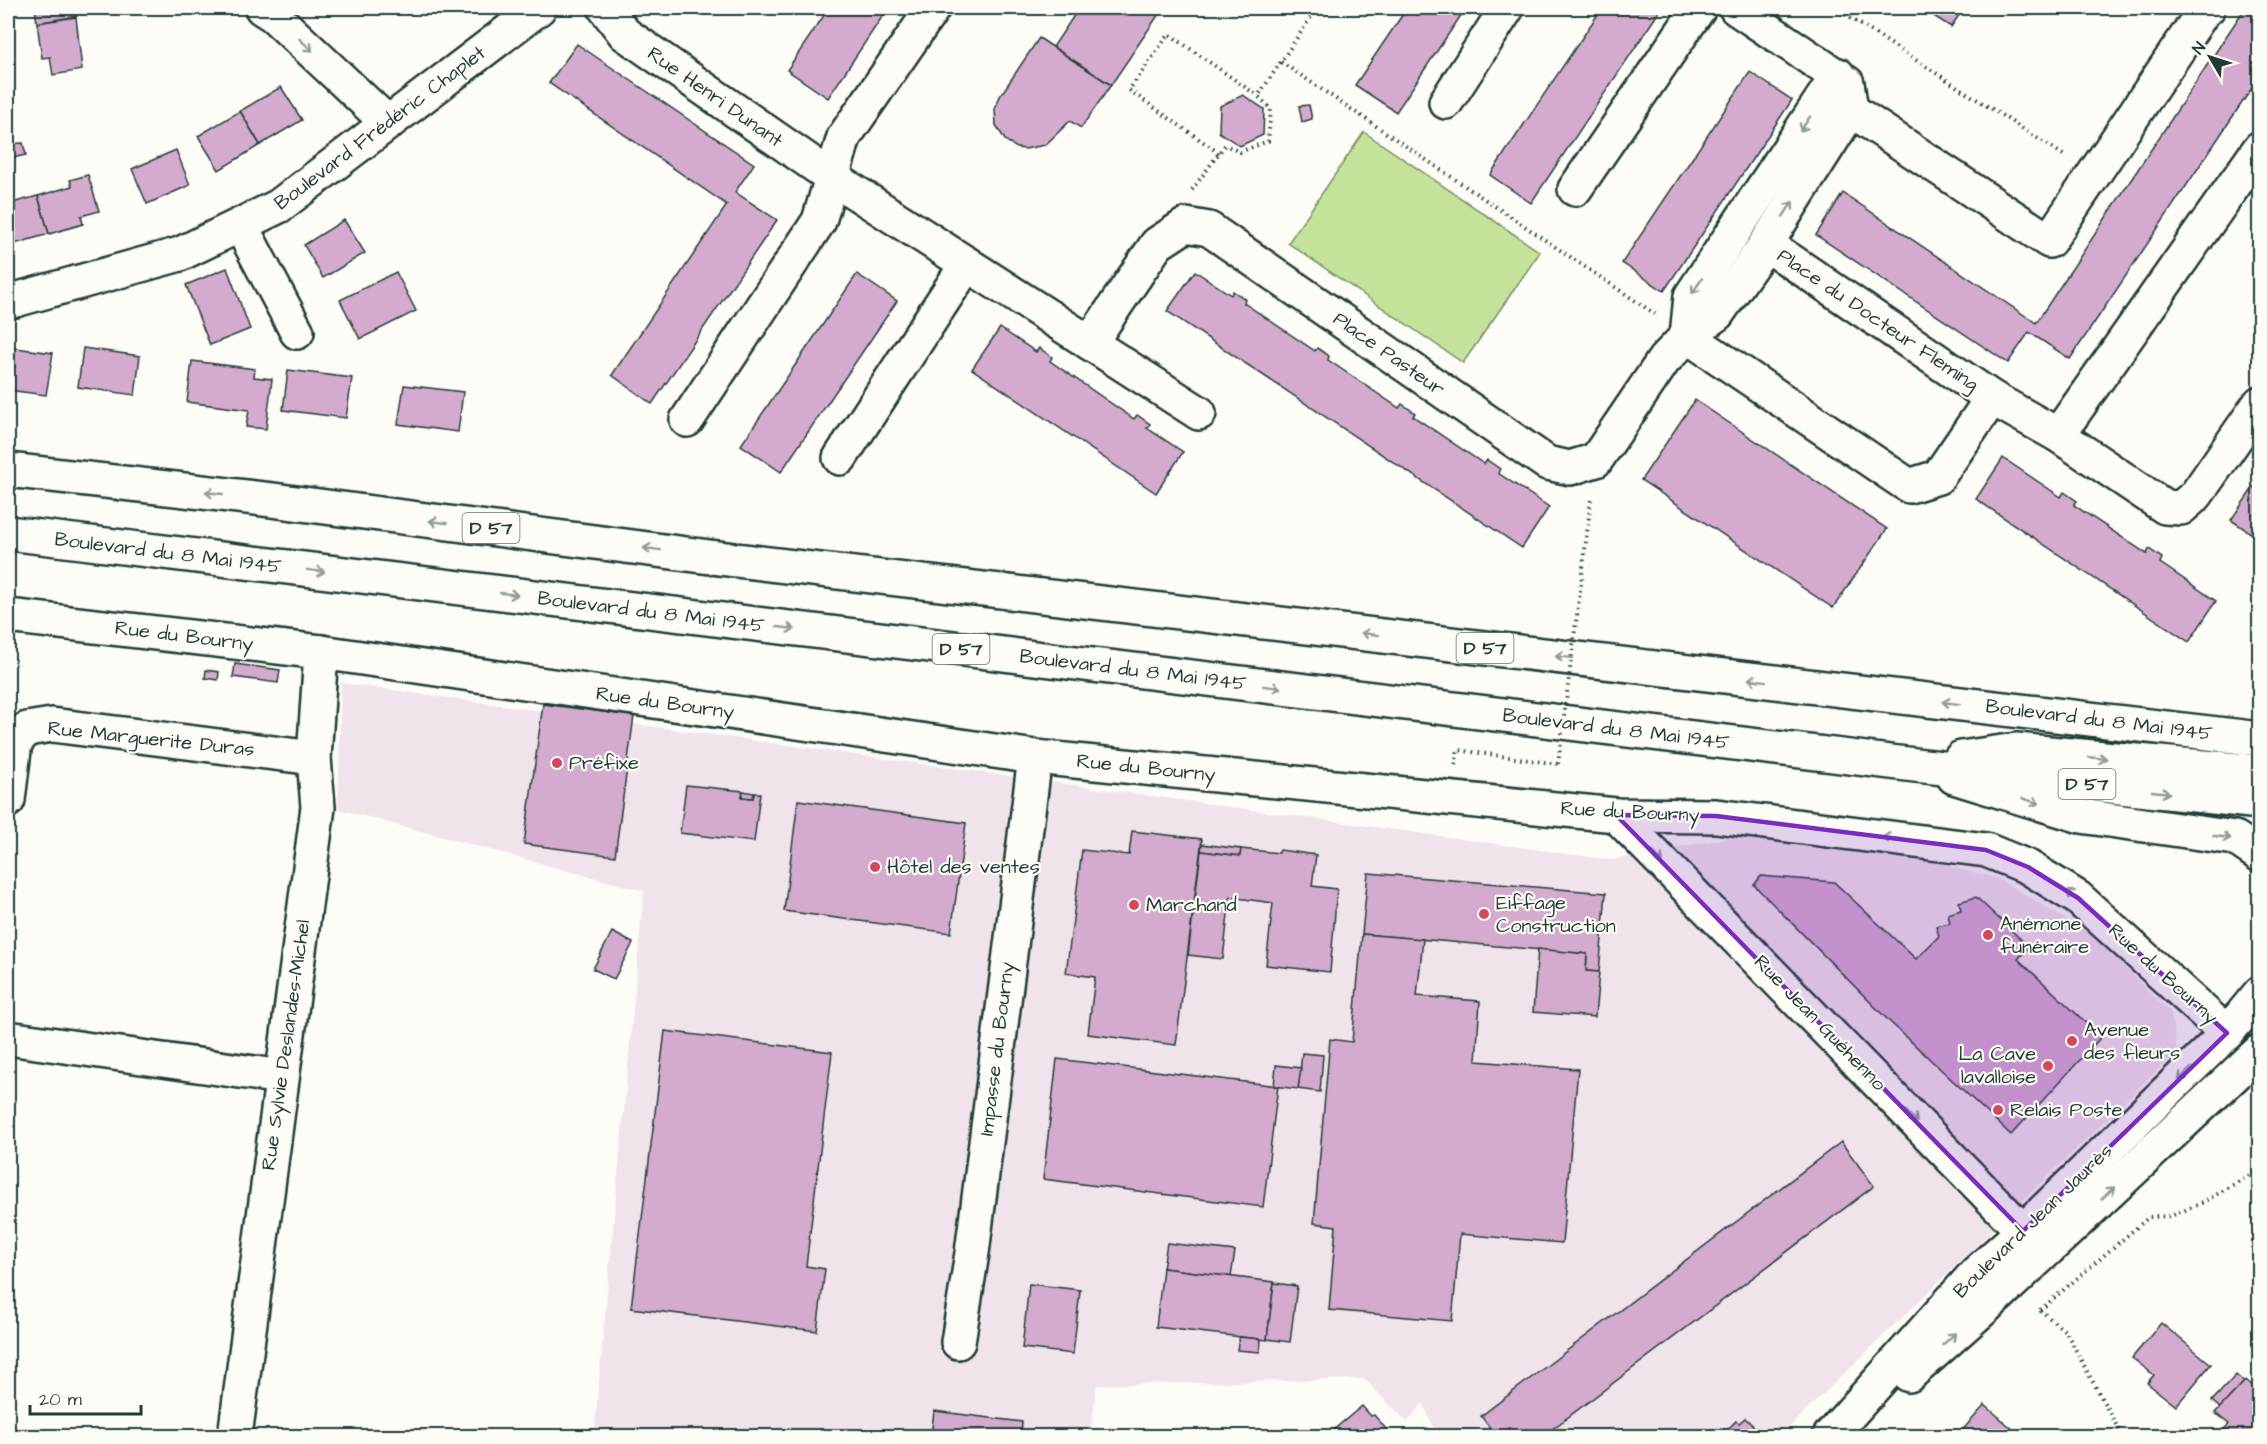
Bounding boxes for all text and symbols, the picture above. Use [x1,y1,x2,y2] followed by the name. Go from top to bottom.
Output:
[2180,27,2240,87] north arrow
[2187,37,2211,59] text: N
[299,38,314,53] one-way arrow
[268,39,492,217] street label: Boulevard Frédéric Chaplet
[642,40,788,154] street label: Rue Henri Dunant
[1799,115,1811,132] one-way arrow
[1782,201,1794,218] one-way arrow
[1771,242,1984,399] street label: Place du Docteur Fleming
[1691,278,1703,294] one-way arrow
[1327,305,1451,403] street label: Place Pasteur
[205,488,224,499] one-way arrow
[462,513,520,543] road number: D 57
[428,516,448,527] one-way arrow
[53,525,283,581] street label: Boulevard du 8 Mai 1945
[643,544,662,555] one-way arrow
[305,566,325,577] one-way arrow
[536,584,766,640] street label: Boulevard du 8 Mai 1945
[499,589,519,600] one-way arrow
[113,614,255,659] street label: Rue du Bourny
[776,623,796,634] one-way arrow
[1361,629,1381,640] one-way arrow
[1456,633,1514,663] road number: D 57
[932,634,990,664] road number: D 57
[1018,642,1248,698] street label: Boulevard du 8 Mai 1945
[1554,651,1574,662] one-way arrow
[1748,674,1768,685] one-way arrow
[594,679,736,728] street label: Rue du Bourny
[1261,682,1281,693] one-way arrow
[1984,692,2214,748] street label: Boulevard du 8 Mai 1945
[1942,697,1962,708] one-way arrow
[1501,701,1731,757] street label: Boulevard du 8 Mai 1945
[46,714,256,765] street label: Rue Marguerite Duras
[1075,747,1217,790] street label: Rue du Bourny
[569,749,639,777] place label: Préfixe
[2087,753,2107,764] one-way arrow
[550,756,564,770] marker: Préfixe
[2058,769,2116,799] road number: D 57
[2150,787,2170,798] one-way arrow
[1560,794,1700,831] street label: Rue du Bourny
[2021,796,2040,807] one-way arrow
[2212,831,2231,842] one-way arrow
[1882,832,1902,843] one-way arrow
[1650,849,1665,864] one-way arrow
[887,853,1040,881] place label: Hôtel des ventes
[868,860,882,874] marker: Hôtel des ventes
[1496,889,1616,940] place label: Eiffage Construction
[2066,890,2083,902] one-way arrow
[1146,891,1237,919] place label: Marchand
[1127,898,1141,912] marker: Marchand
[1477,907,1491,921] marker: Eiffage Construction
[2000,910,2089,961] place label: Anémone funéraire
[2101,917,2224,1032] street label: Rue du Bourny
[255,918,318,1172] street label: Rue Sylvie Deslandes-Michel
[1981,928,1995,942] marker: Anémone funéraire
[1748,949,1892,1097] street label: Rue Jean Guéhenno
[972,960,1023,1138] street label: Impasse du Bourny
[2084,1016,2180,1067] place label: Avenue des fleurs
[2065,1034,2079,1048] marker: Avenue des fleurs
[1958,1040,2036,1091] place label: La Cave lavalloise
[2041,1059,2055,1073] marker: La Cave lavalloise
[2178,1066,2193,1081] one-way arrow
[2010,1096,2123,1124] place label: Relais Poste
[1991,1103,2005,1117] marker: Relais Poste
[1904,1108,1919,1123] one-way arrow
[1947,1137,2119,1305] street label: Boulevard Jean Jaurès
[2100,1186,2115,1200] one-way arrow
[1941,1332,1956,1346] one-way arrow
[30,1378,141,1416] scale bar
[39,1387,82,1412] text: 20 m

